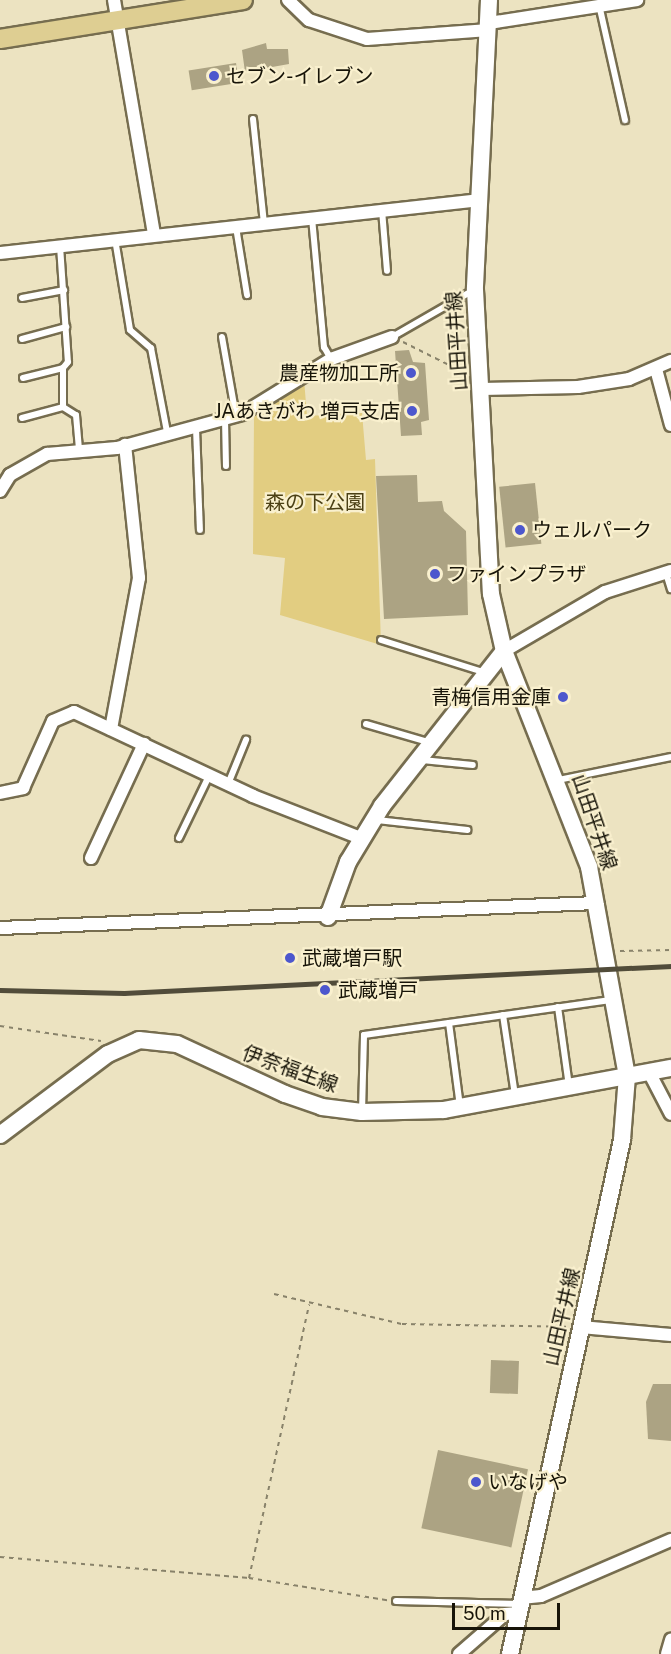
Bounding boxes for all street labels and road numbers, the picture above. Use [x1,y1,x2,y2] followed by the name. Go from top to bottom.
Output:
[442,290,472,392] street label: 山田平井線
[566,771,622,873] street label: 山田平井線
[239,1041,341,1097] street label: 伊奈福生線
[539,1266,585,1368] street label: 山田平井線

